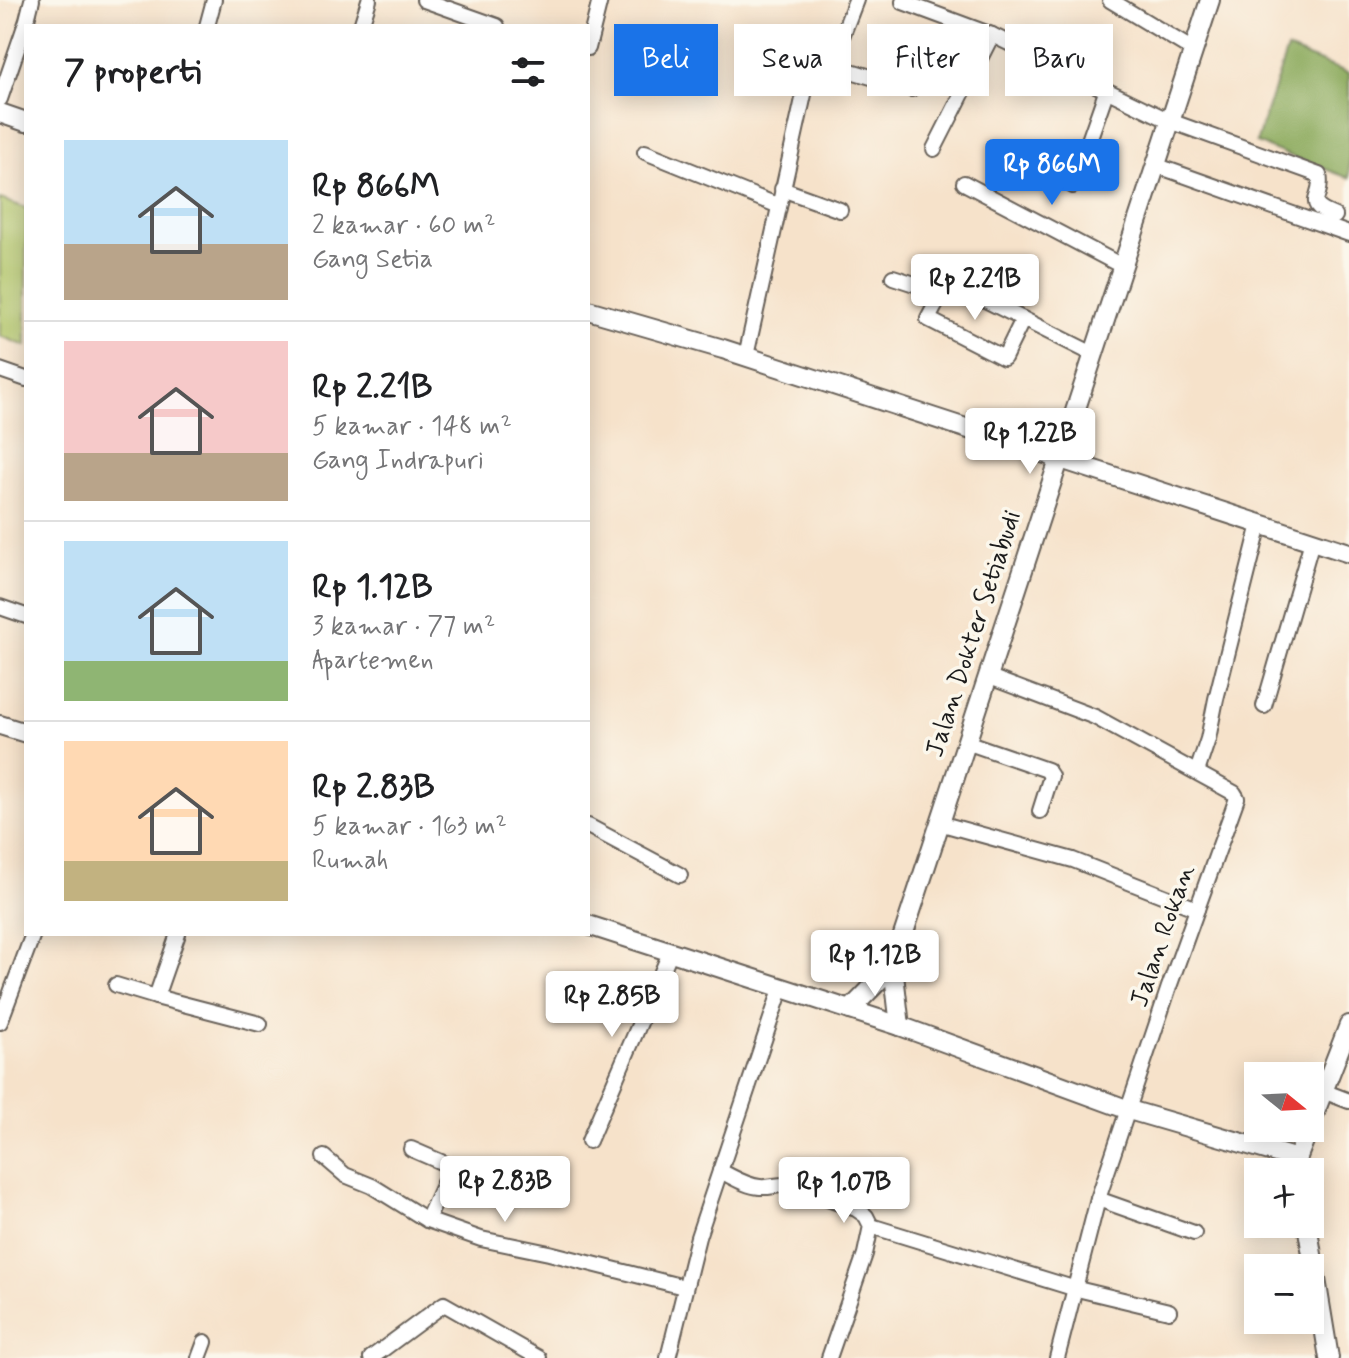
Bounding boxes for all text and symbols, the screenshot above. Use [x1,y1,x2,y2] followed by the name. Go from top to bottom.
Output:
[614,24,718,96] chip: Beli
[734,24,851,96] chip: Sewa
[867,24,989,96] chip: Filter
[1005,24,1113,96] chip: Baru
[64,50,201,95] text: 7 properti
[506,50,550,94] icon: filters
[978,139,1126,207] pin: Rp 866M
[1003,148,1101,182] text: Rp 866M
[312,164,440,209] text: Rp 866M
[128,172,224,268] icon: home
[312,209,496,243] text: 2 kamar · 60 m²
[312,243,433,277] text: Gang Setia
[892,254,1058,322] pin: Rp 2.21B
[929,263,1021,297] text: Rp 2.21B
[312,365,432,410] text: Rp 2.21B
[128,373,224,469] icon: home
[947,408,1113,476] pin: Rp 1.22B
[312,410,512,444] text: 5 kamar · 148 m²
[983,417,1077,451] text: Rp 1.22B
[312,444,484,478] text: Gang Indrapuri
[918,506,1030,762] street label: Jalan Dokter Setiabudi
[312,565,433,610] text: Rp 1.12B
[128,573,224,669] icon: home
[312,610,495,644] text: 3 kamar · 77 m²
[312,644,434,678] text: Apartemen
[312,765,435,810] text: Rp 2.83B
[128,773,224,869] icon: home
[312,810,507,844] text: 5 kamar · 163 m²
[312,844,388,878] text: Rumah
[1123,860,1203,1012] street label: Jalan Rokan
[792,930,958,998] pin: Rp 1.12B
[829,939,921,973] text: Rp 1.12B
[529,971,695,1039] pin: Rp 2.85B
[564,980,660,1014] text: Rp 2.85B
[1244,1062,1324,1142] north arrow
[1244,1062,1324,1334] map controls
[422,1156,588,1224] pin: Rp 2.83B
[761,1157,927,1225] pin: Rp 1.07B
[1244,1158,1324,1238] button: +
[458,1165,552,1199] text: Rp 2.83B
[797,1166,891,1200] text: Rp 1.07B
[1244,1254,1324,1334] button: −

